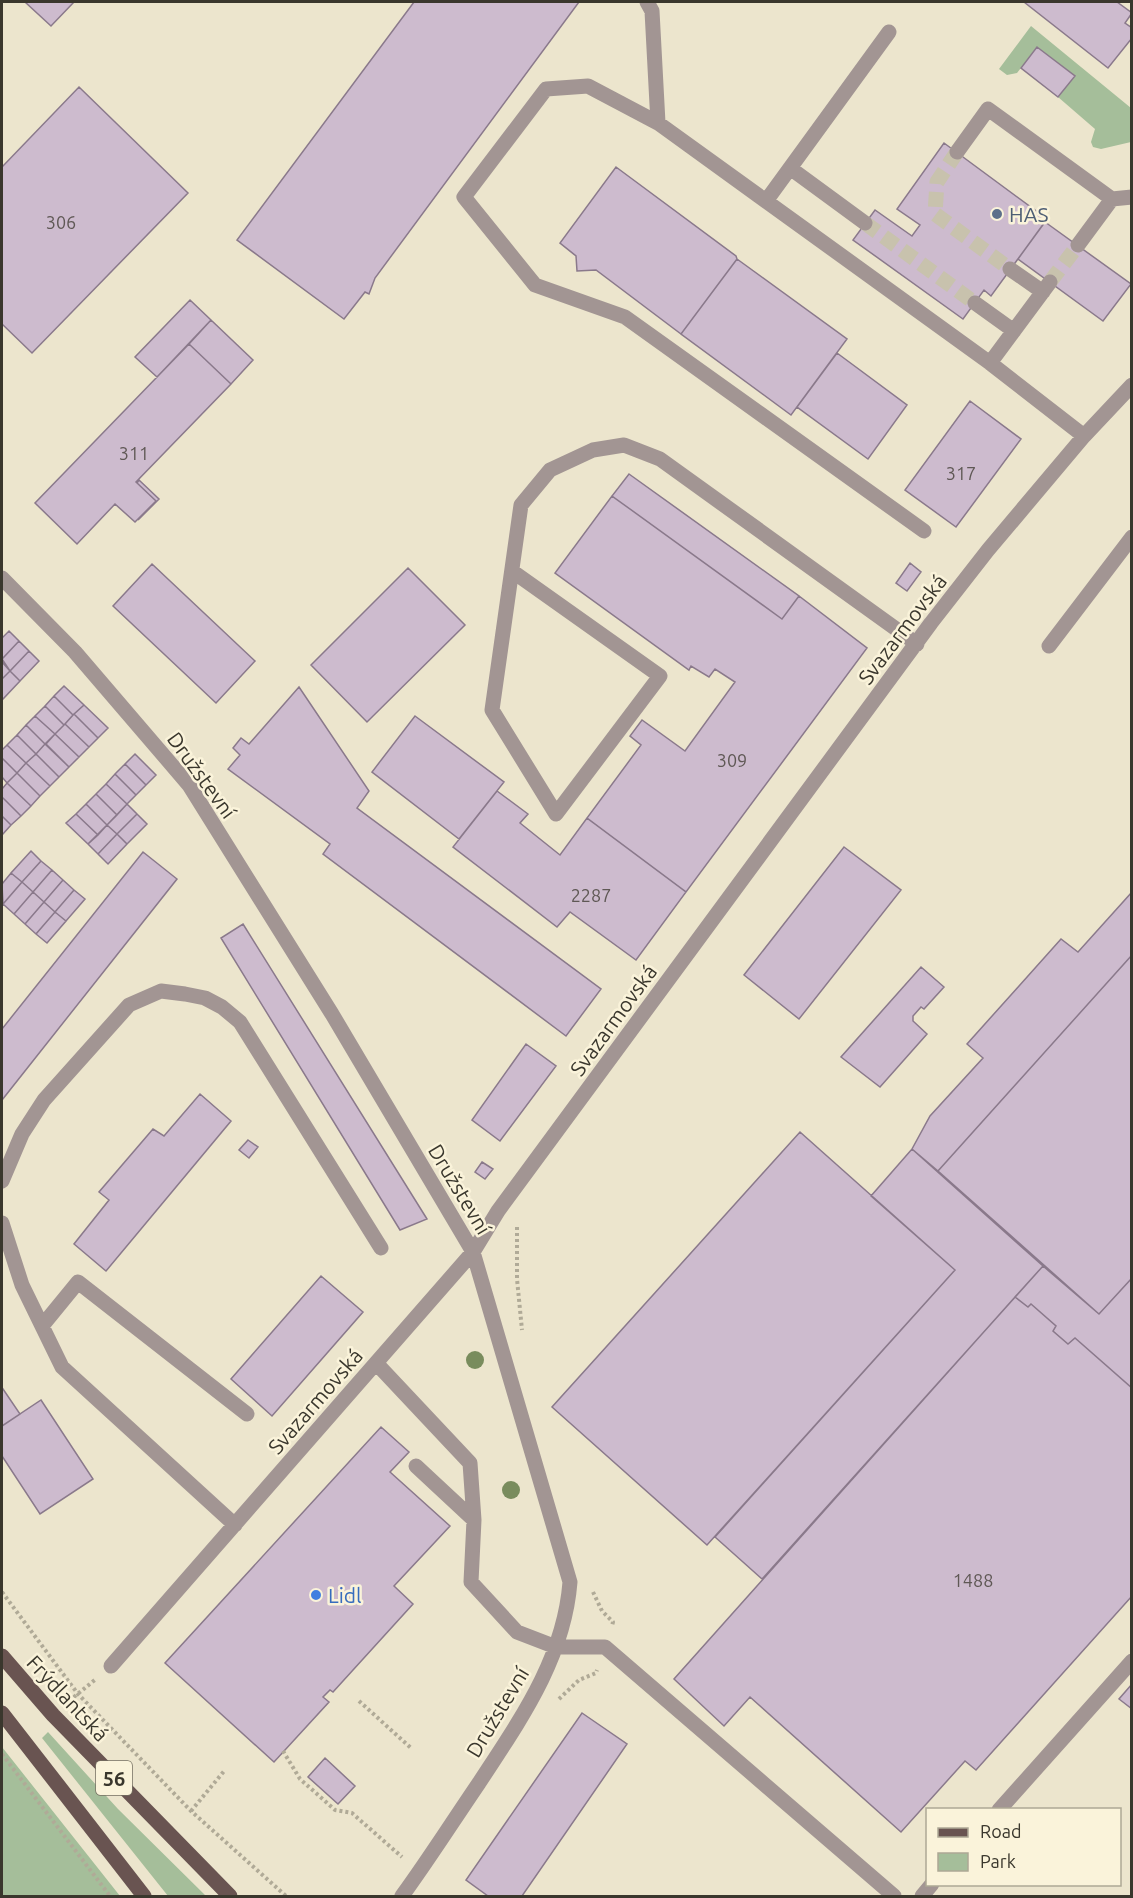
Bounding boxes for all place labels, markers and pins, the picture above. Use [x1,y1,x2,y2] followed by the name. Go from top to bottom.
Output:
[1009,202,1049,226] place label: HAS
[990,207,1004,221] marker: HAS
[328,1583,362,1607] place label: Lidl
[309,1588,323,1602] marker: Lidl

